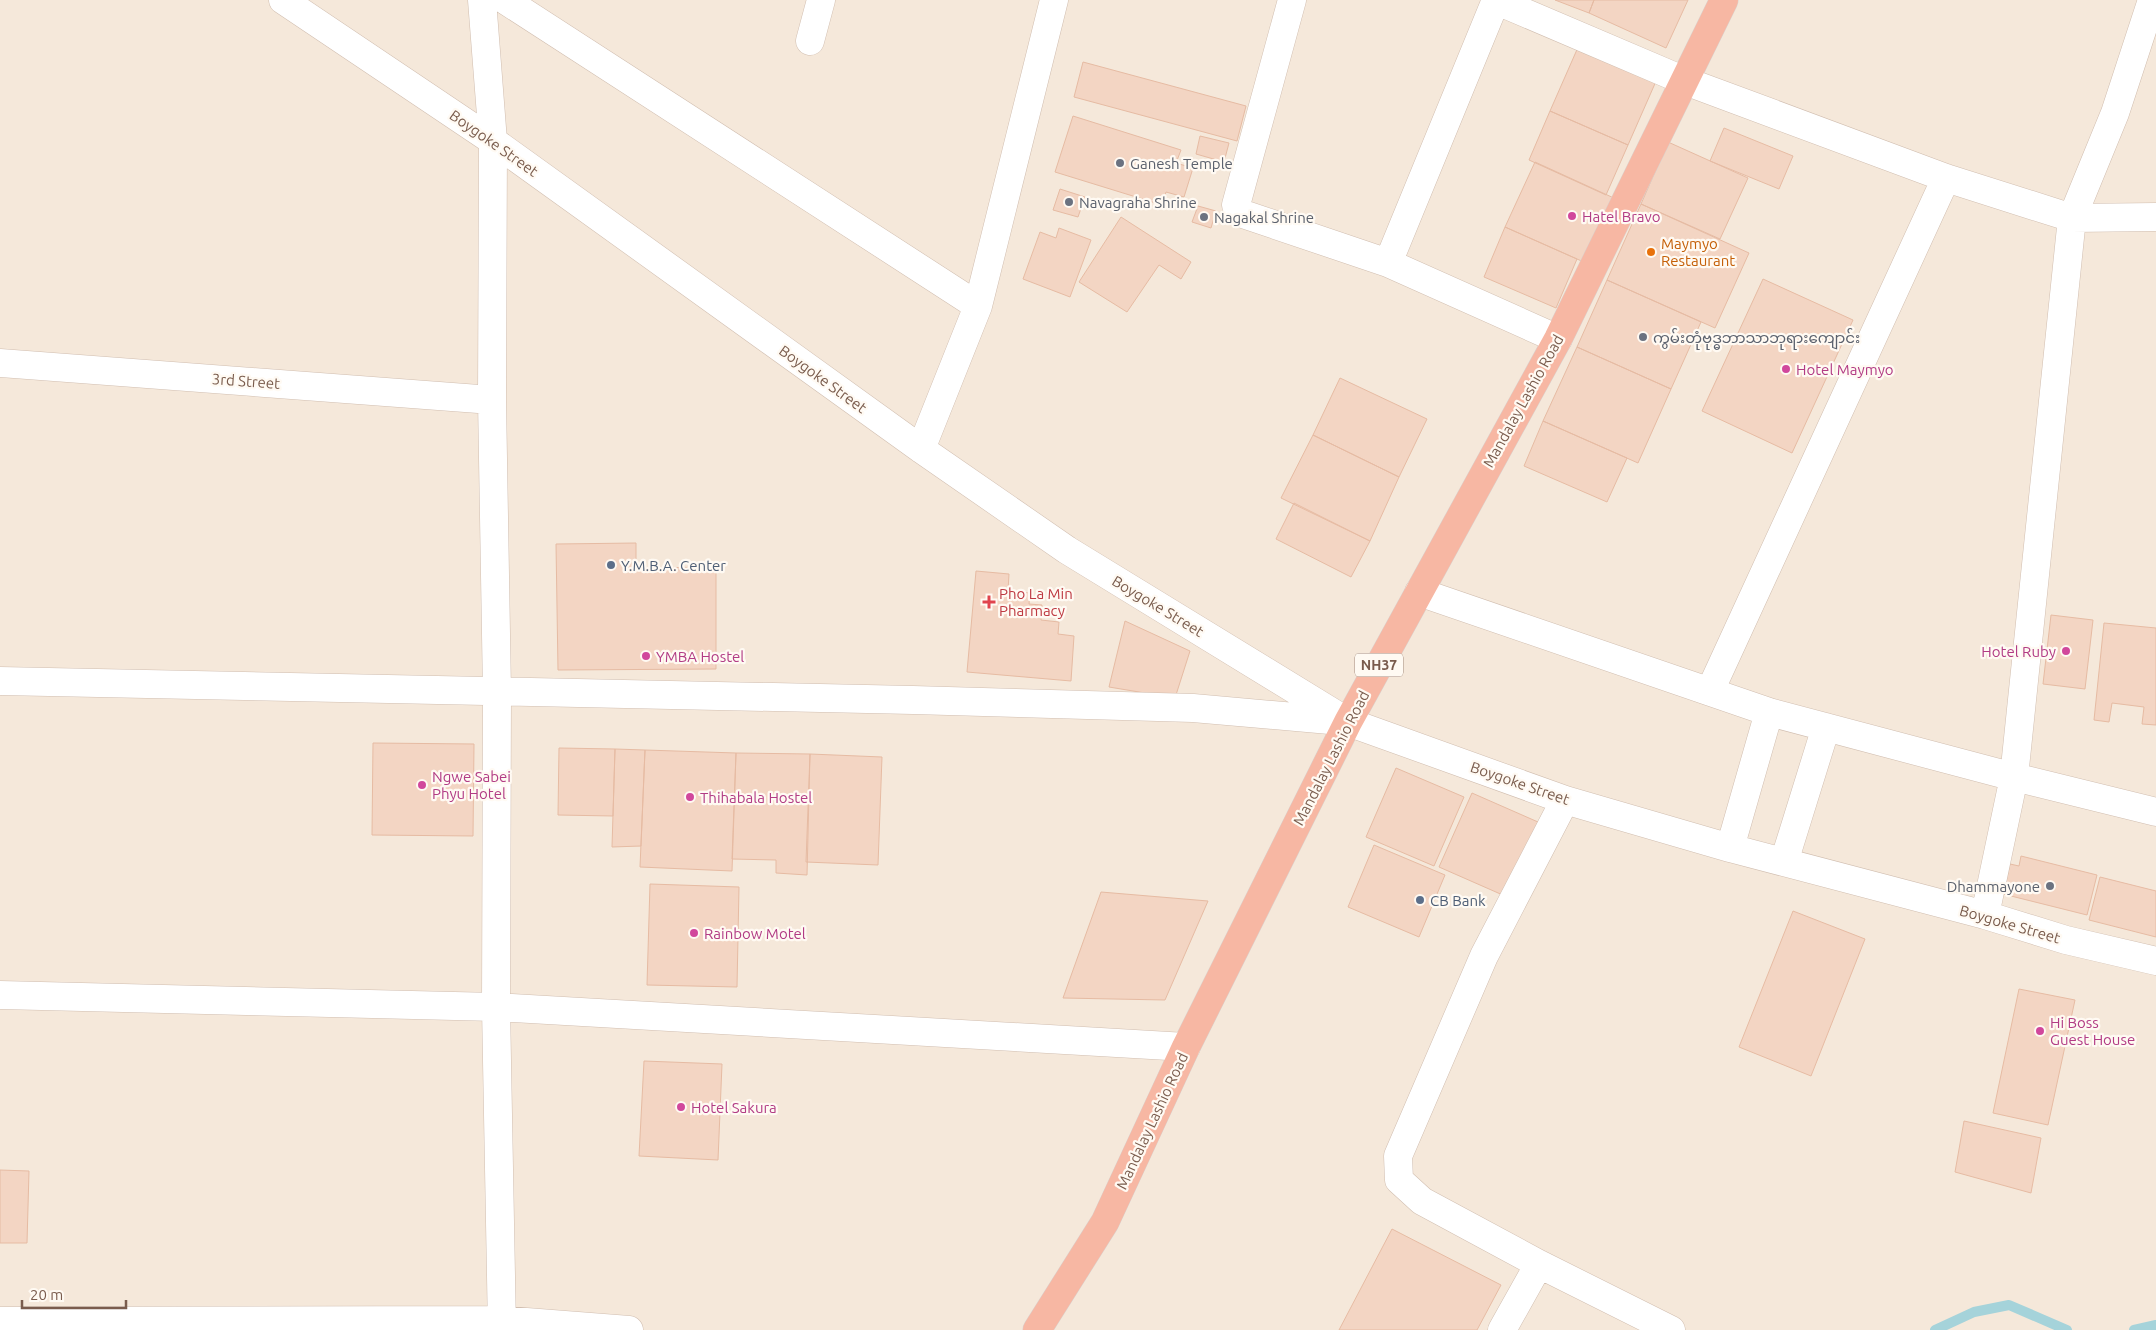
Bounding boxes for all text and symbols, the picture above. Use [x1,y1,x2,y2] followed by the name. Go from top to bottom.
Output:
[447,106,541,180] street label: Boygoke Street
[1130,155,1233,172] place label: Ganesh Temple
[1114,157,1126,169] marker: Ganesh Temple
[1079,194,1197,211] place label: Navagraha Shrine
[1063,196,1075,208] marker: Navagraha Shrine
[1582,208,1661,225] place label: Hatel Bravo
[1214,209,1314,226] place label: Nagakal Shrine
[1566,210,1578,222] marker: Hatel Bravo
[1198,211,1210,223] marker: Nagakal Shrine
[1661,235,1735,269] place label: Maymyo Restaurant
[1645,246,1657,258] marker: Maymyo Restaurant
[1653,328,1860,350] place label: ကွမ်းတုံဗုဒ္ဓဘာသာဘုရားကျောင်း
[1637,331,1649,343] marker: ကွမ်းတုံဗုဒ္ဓဘာသာဘုရားကျောင်း
[1479,332,1567,470] street label: Mandalay Lashio Road
[776,342,870,416] street label: Boygoke Street
[1796,361,1894,378] place label: Hotel Maymyo
[1780,363,1792,375] marker: Hotel Maymyo
[211,370,281,392] street label: 3rd Street
[621,557,726,574] place label: Y.M.B.A. Center
[605,559,617,571] marker: Y.M.B.A. Center
[1109,572,1207,640] street label: Boygoke Street
[999,585,1073,619] place label: Pho La Min Pharmacy
[983,596,995,608] marker: Pho La Min Pharmacy
[1981,643,2056,660] place label: Hotel Ruby
[2060,645,2072,657] marker: Hotel Ruby
[656,648,744,665] place label: YMBA Hostel
[640,650,652,662] marker: YMBA Hostel
[1355,654,1403,676] road number: NH37
[1290,688,1372,828] street label: Mandalay Lashio Road
[1468,758,1572,808] street label: Boygoke Street
[432,768,511,802] place label: Ngwe Sabei Phyu Hotel
[416,779,428,791] marker: Ngwe Sabei Phyu Hotel
[700,789,812,806] place label: Thihabala Hostel
[684,791,696,803] marker: Thihabala Hostel
[1947,878,2040,895] place label: Dhammayone
[2044,880,2056,892] marker: Dhammayone
[1430,892,1486,909] place label: CB Bank
[1414,894,1426,906] marker: CB Bank
[1958,902,2062,947] street label: Boygoke Street
[704,925,806,942] place label: Rainbow Motel
[688,927,700,939] marker: Rainbow Motel
[2050,1014,2135,1048] place label: Hi Boss Guest House
[2034,1025,2046,1037] marker: Hi Boss Guest House
[1113,1050,1191,1192] street label: Mandalay Lashio Road
[691,1099,777,1116] place label: Hotel Sakura
[675,1101,687,1113] marker: Hotel Sakura
[22,1278,126,1310] scale bar
[30,1286,63,1303] text: 20 m

